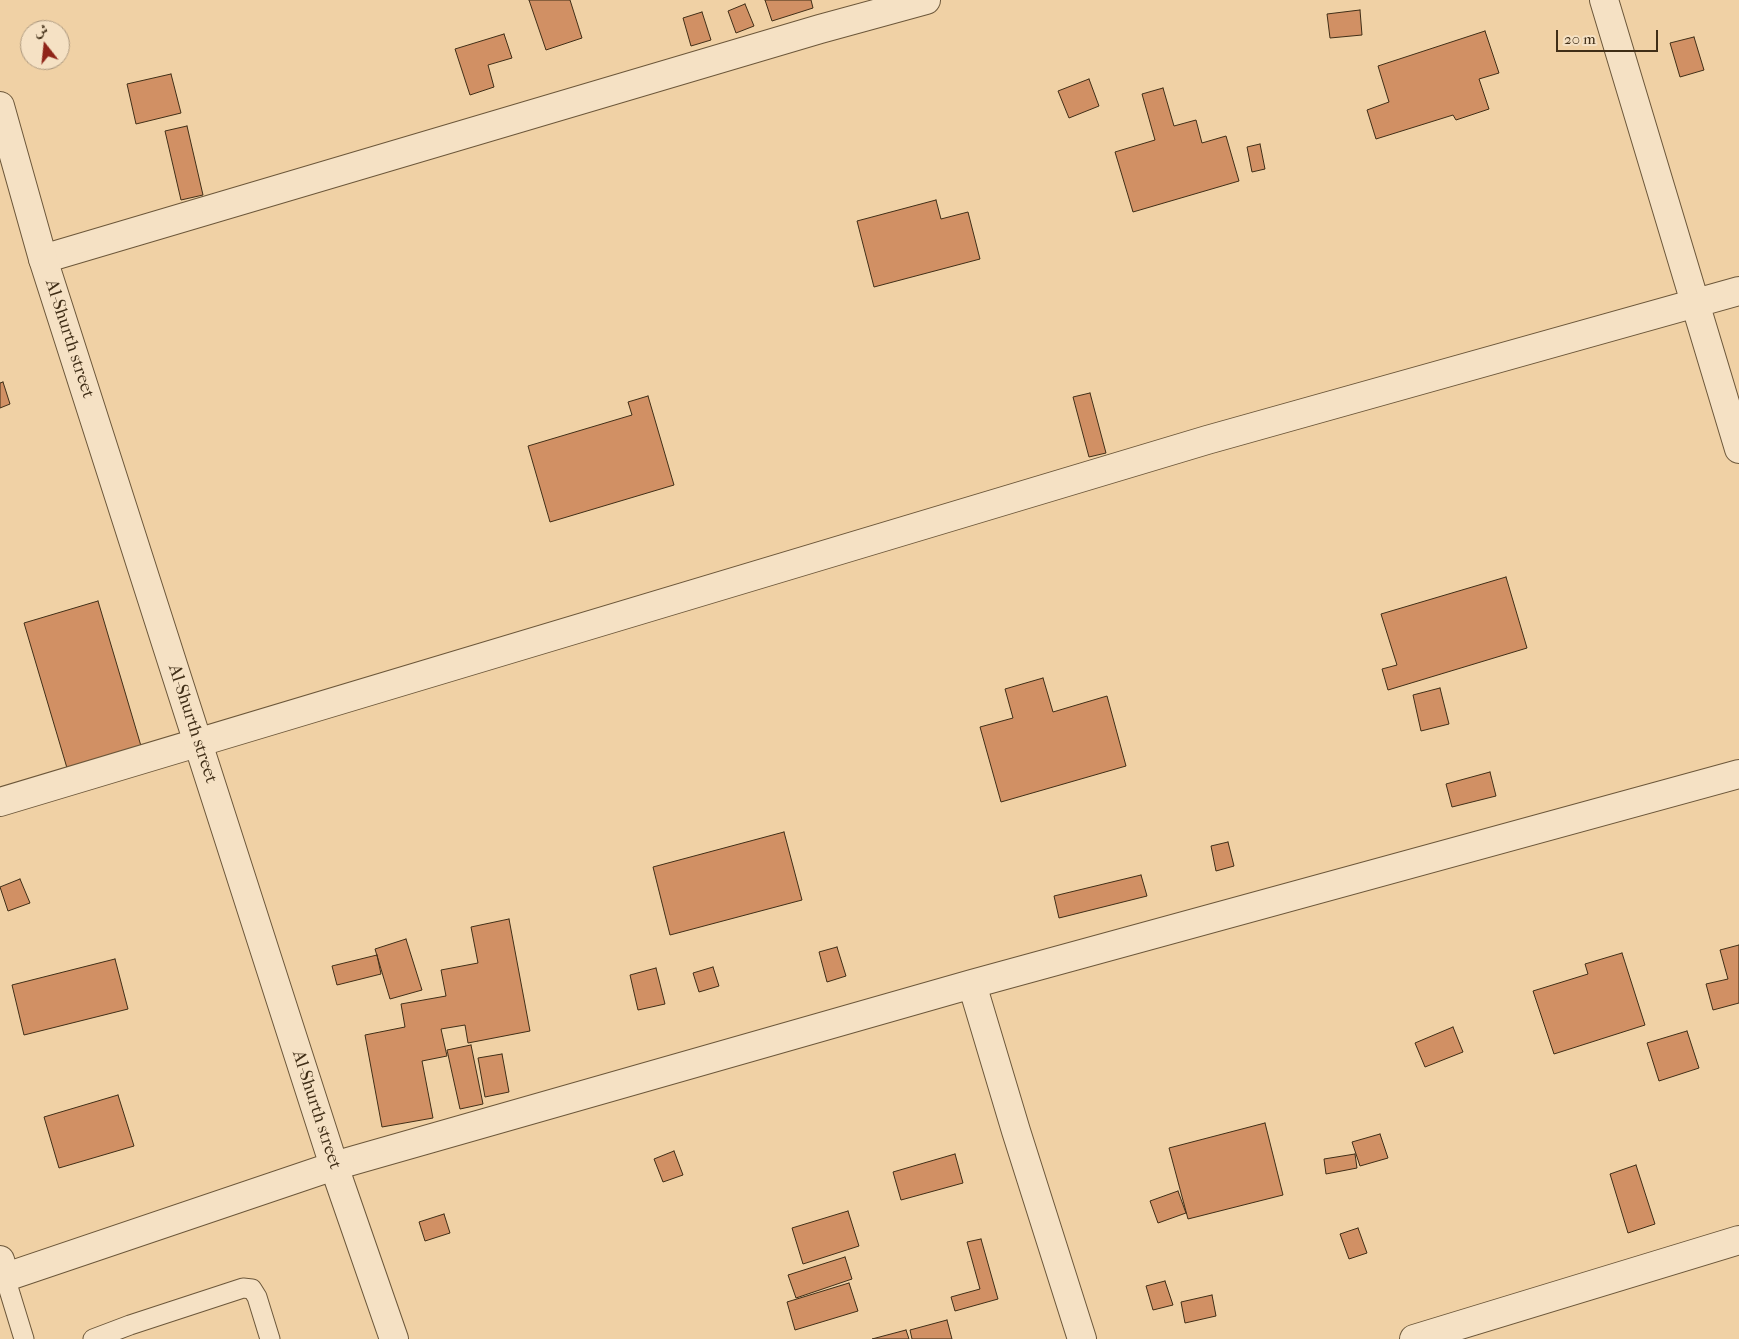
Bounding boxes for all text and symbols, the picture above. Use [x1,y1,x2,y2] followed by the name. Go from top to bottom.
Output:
[20,20,70,70] north arrow
[1559,20,1662,52] scale bar
[32,21,50,41] text: ش
[1564,30,1596,48] text: 20 m
[40,277,98,401] street label: Al-Shurth street
[163,662,221,786] street label: Al-Shurth street
[287,1048,345,1172] street label: Al-Shurth street

